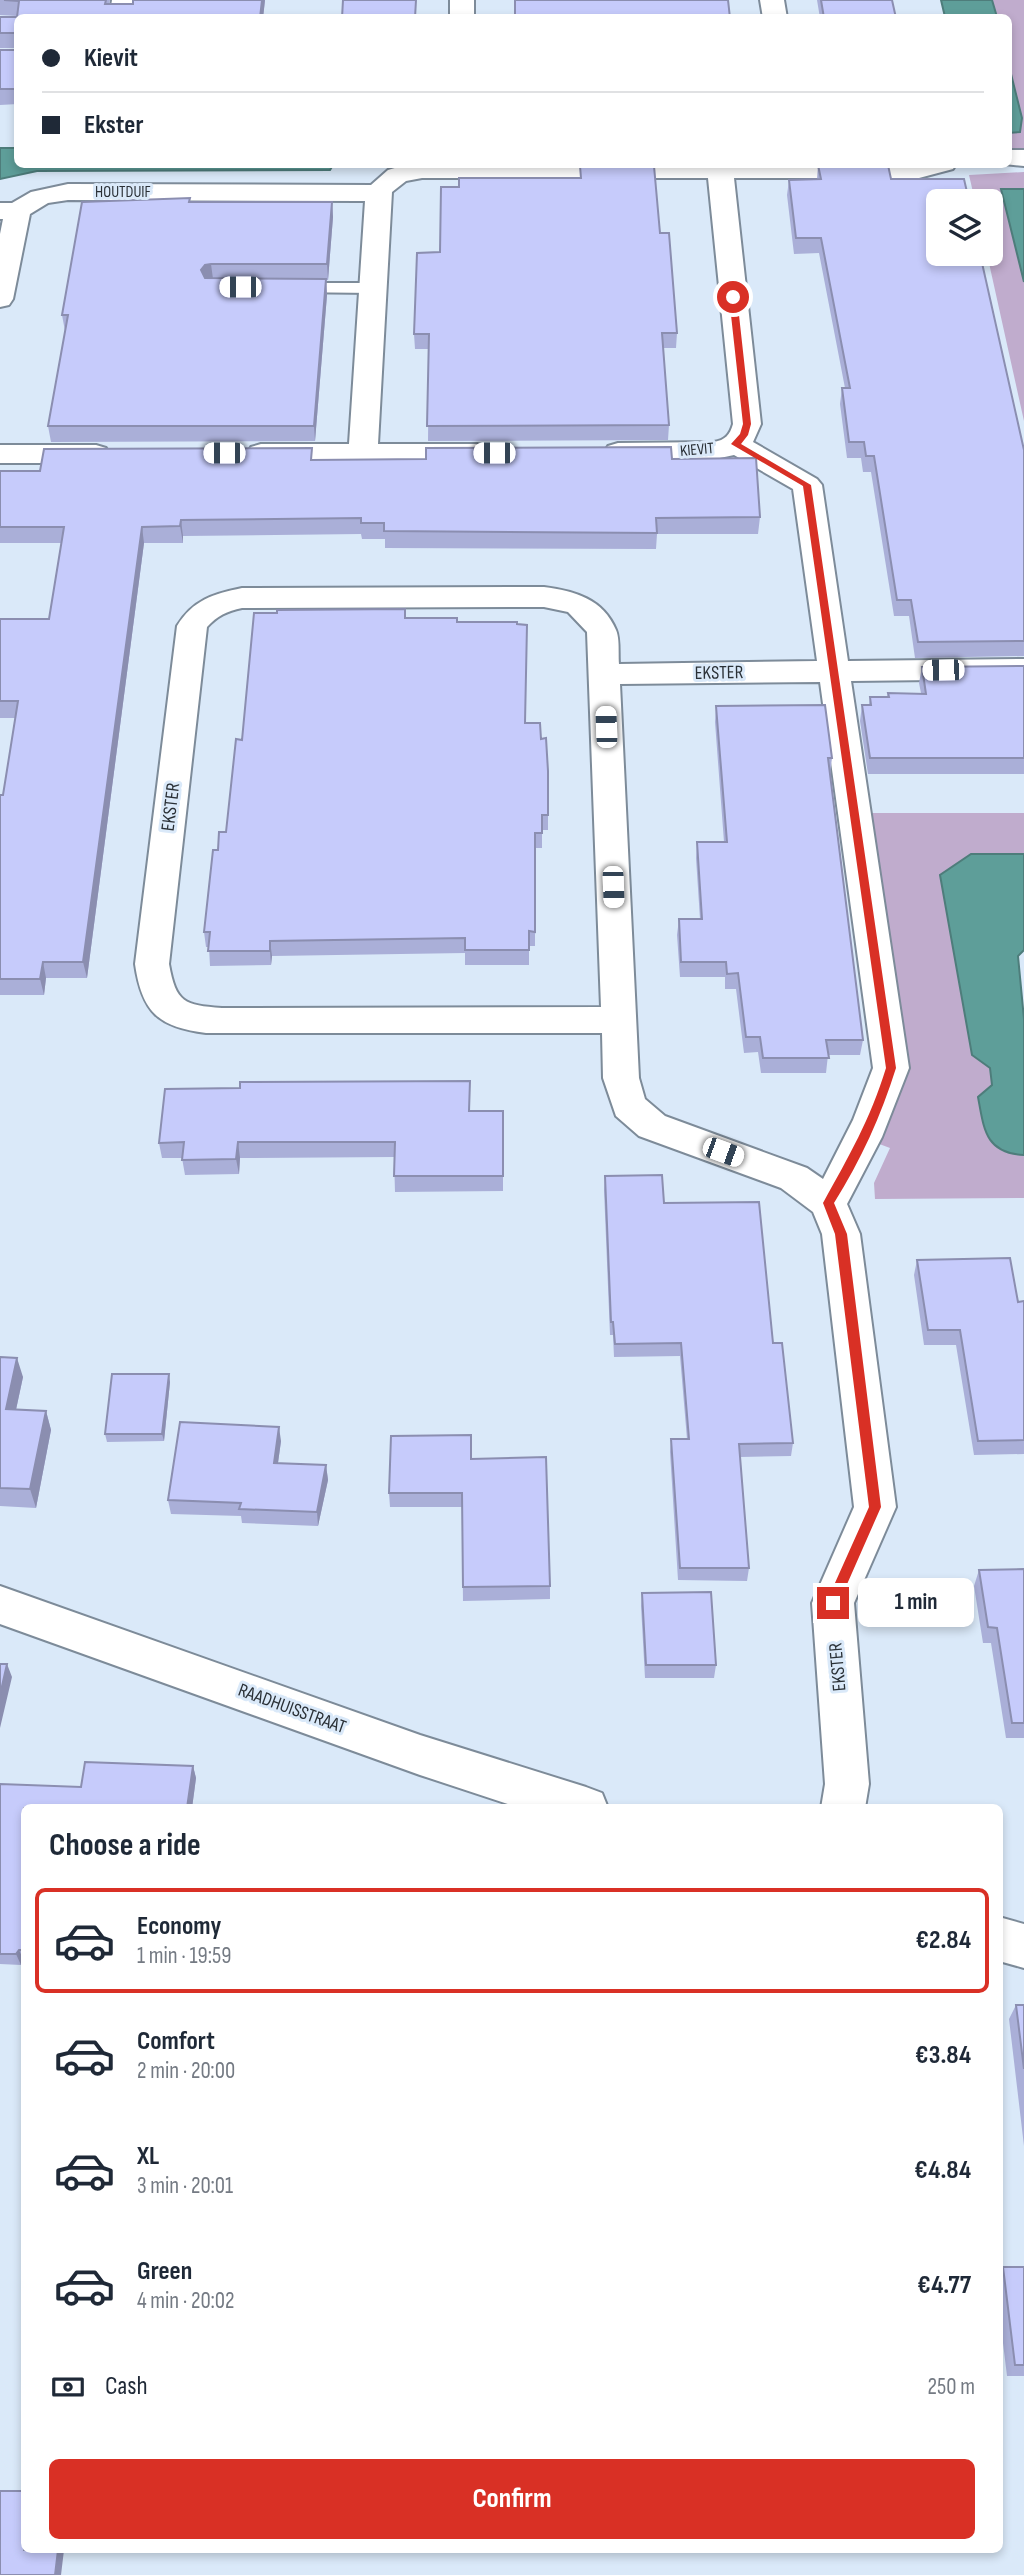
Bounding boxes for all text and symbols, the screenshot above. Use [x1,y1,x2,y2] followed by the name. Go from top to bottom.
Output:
[84,43,138,74] text: Kievit
[84,110,143,141] text: Ekster
[95,183,151,202] street label: HOUTDUIF
[926,189,1003,266] map controls
[926,189,1003,266] button: layers
[220,277,262,298] car
[717,281,749,313] route start
[679,439,715,461] street label: KIEVIT
[204,443,246,464] car
[474,443,516,464] car
[922,659,965,681] car
[694,661,744,685] street label: EKSTER
[595,706,618,748] car
[157,781,185,833] street label: EKSTER
[602,866,625,908] car
[700,1135,747,1169] car
[858,1578,973,1628] callout: 1 min
[817,1587,849,1619] route end
[895,1588,937,1616] text: 1 min
[824,1642,852,1692] street label: EKSTER
[235,1679,349,1739] street label: RAADHUISSTRAAT
[49,1826,201,1865] text: Choose a ride
[53,1909,116,1972] icon: car
[137,1911,221,1942] text: Economy
[915,1925,971,1956] text: €2.84
[137,1942,231,1970] text: 1 min · 19:59
[53,2024,116,2087] icon: car
[137,2026,215,2057] text: Comfort
[915,2040,971,2071] text: €3.84
[137,2057,235,2085] text: 2 min · 20:00
[53,2139,116,2202] icon: car
[137,2141,159,2172] text: XL
[914,2155,971,2186] text: €4.84
[137,2172,233,2200] text: 3 min · 20:01
[53,2254,116,2317] icon: car
[137,2256,192,2287] text: Green
[917,2270,971,2301] text: €4.77
[137,2287,235,2315] text: 4 min · 20:02
[49,2368,87,2406] icon: cash
[105,2371,148,2402] text: Cash
[928,2373,975,2401] text: 250 m
[49,2459,975,2539] button: Confirm

